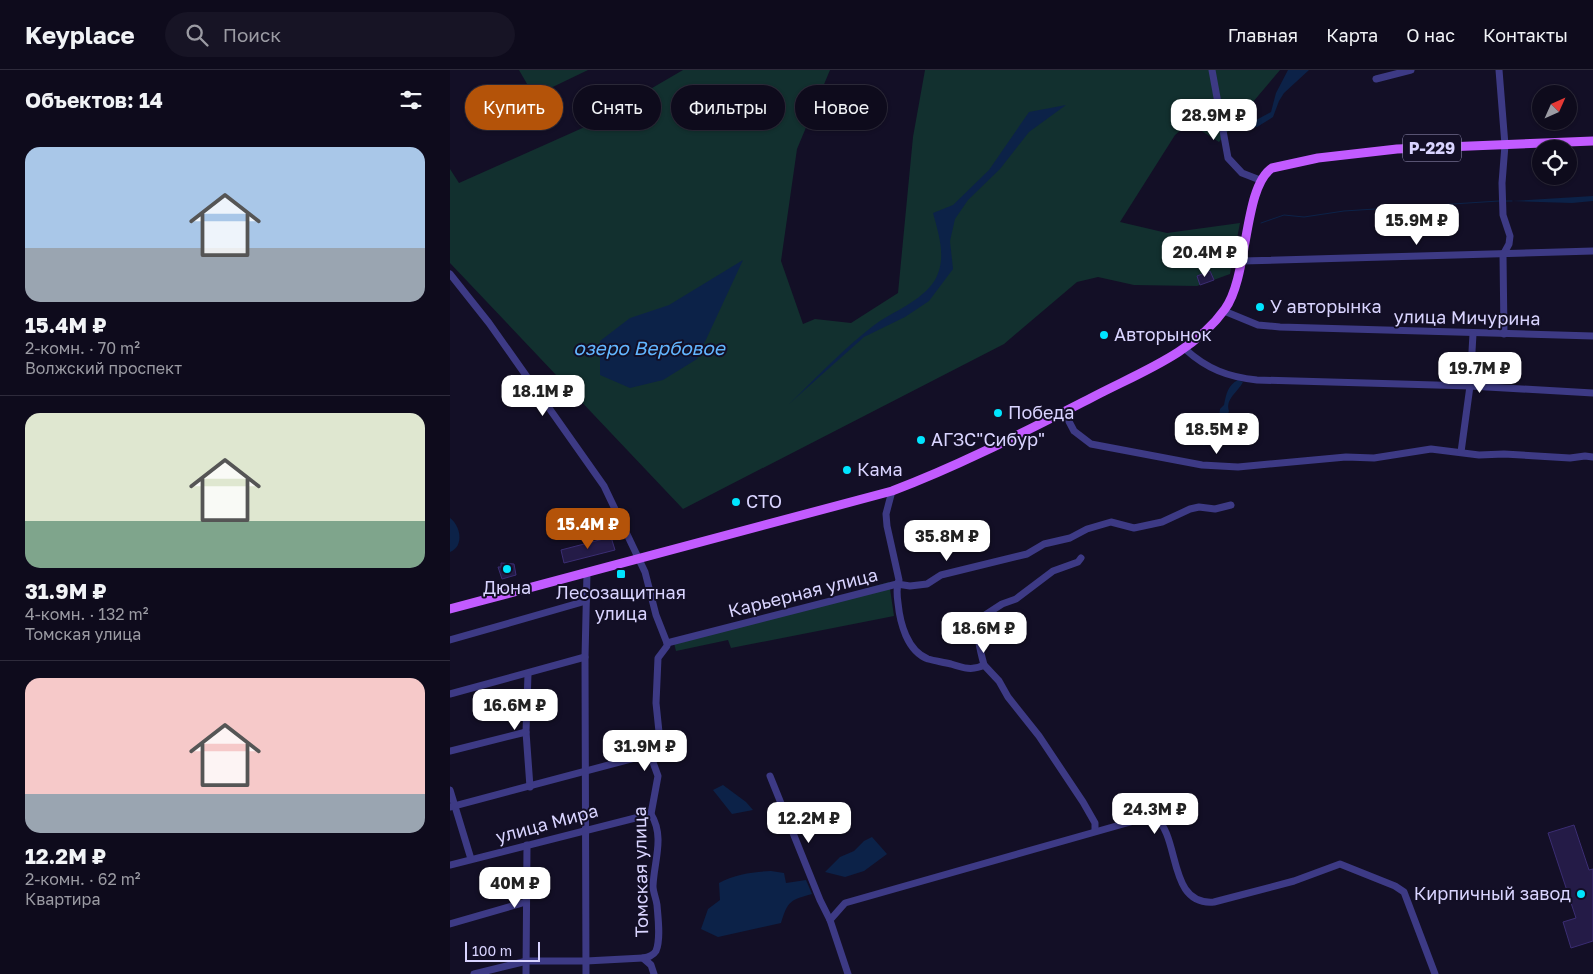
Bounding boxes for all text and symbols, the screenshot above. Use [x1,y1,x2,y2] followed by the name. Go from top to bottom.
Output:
[165,12,515,57] search box
[25,20,135,49] text: Keyplace
[183,21,211,49] icon: search
[223,23,281,46] text: Поиск
[1228,24,1298,46] text: Главная
[1326,24,1378,46] text: Карта
[1406,24,1455,46] text: О нас
[1483,24,1568,46] text: Контакты
[465,85,563,130] chip: Купить
[573,85,661,130] chip: Снять
[671,85,785,130] chip: Фильтры
[795,85,887,130] chip: Новое
[1532,85,1578,130] north arrow
[1532,85,1577,185] map controls
[397,86,425,114] icon: filters
[25,87,163,113] text: Объектов: 14
[1168,98,1260,141] pin: 28.9M ₽
[1182,105,1246,125] text: 28.9M ₽
[1403,134,1461,162] road number: Р-229
[1532,140,1577,185] button: locate
[180,180,270,270] icon: home
[1371,204,1463,246] pin: 15.9M ₽
[1386,210,1448,230] text: 15.9M ₽
[1159,236,1251,278] pin: 20.4M ₽
[1173,242,1237,262] text: 20.4M ₽
[1270,295,1382,317] place label: У авторынка
[1254,301,1266,313] marker: У авторынка
[1393,305,1541,329] street label: улица Мичурина
[25,312,107,338] text: 15.4M ₽
[1114,323,1212,345] place label: Авторынок
[1098,329,1110,341] marker: Авторынок
[573,336,727,359] water label: озеро Вербовое
[25,338,140,358] text: 2-комн. · 70 m²
[1434,352,1526,394] pin: 19.7M ₽
[25,358,182,378] text: Волжский проспект
[1449,358,1511,378] text: 19.7M ₽
[497,374,589,417] pin: 18.1M ₽
[513,381,573,401] text: 18.1M ₽
[1008,401,1075,423] place label: Победа
[992,407,1004,419] marker: Победа
[1171,412,1263,455] pin: 18.5M ₽
[1186,419,1248,439] text: 18.5M ₽
[931,428,1045,450] place label: АГЗС"Сибур"
[915,434,927,446] marker: АГЗС"Сибур"
[180,445,270,535] icon: home
[857,458,903,480] place label: Кама
[841,464,853,476] marker: Кама
[746,490,782,512] place label: СТО
[730,496,742,508] marker: СТО
[542,508,634,550] pin: 15.4M ₽
[557,514,619,534] text: 15.4M ₽
[901,520,993,562] pin: 35.8M ₽
[915,526,979,546] text: 35.8M ₽
[501,563,513,575] marker: Дюна
[726,563,880,621] street label: Карьерная улица
[615,568,627,580] marker: Лесозащитная улица
[483,576,531,598] place label: Дюна
[25,578,107,604] text: 31.9M ₽
[556,581,686,624] place label: Лесозащитная улица
[25,604,149,624] text: 4-комн. · 132 m²
[938,612,1030,654] pin: 18.6M ₽
[953,618,1015,638] text: 18.6M ₽
[25,624,141,644] text: Томская улица
[469,688,561,731] pin: 16.6M ₽
[484,695,546,715] text: 16.6M ₽
[180,710,270,800] icon: home
[599,730,691,772] pin: 31.9M ₽
[614,736,676,756] text: 31.9M ₽
[1109,792,1201,835] pin: 24.3M ₽
[493,799,600,847] street label: улица Мира
[1123,799,1187,819] text: 24.3M ₽
[763,802,855,844] pin: 12.2M ₽
[628,806,652,938] street label: Томская улица
[778,808,840,828] text: 12.2M ₽
[25,843,106,869] text: 12.2M ₽
[480,866,550,909] pin: 40M ₽
[25,869,141,889] text: 2-комн. · 62 m²
[490,873,540,893] text: 40M ₽
[1414,882,1571,904] place label: Кирпичный завод
[1575,888,1587,900] marker: Кирпичный завод
[25,889,100,909] text: Квартира
[465,939,540,962] scale bar
[472,942,512,959] text: 100 m

